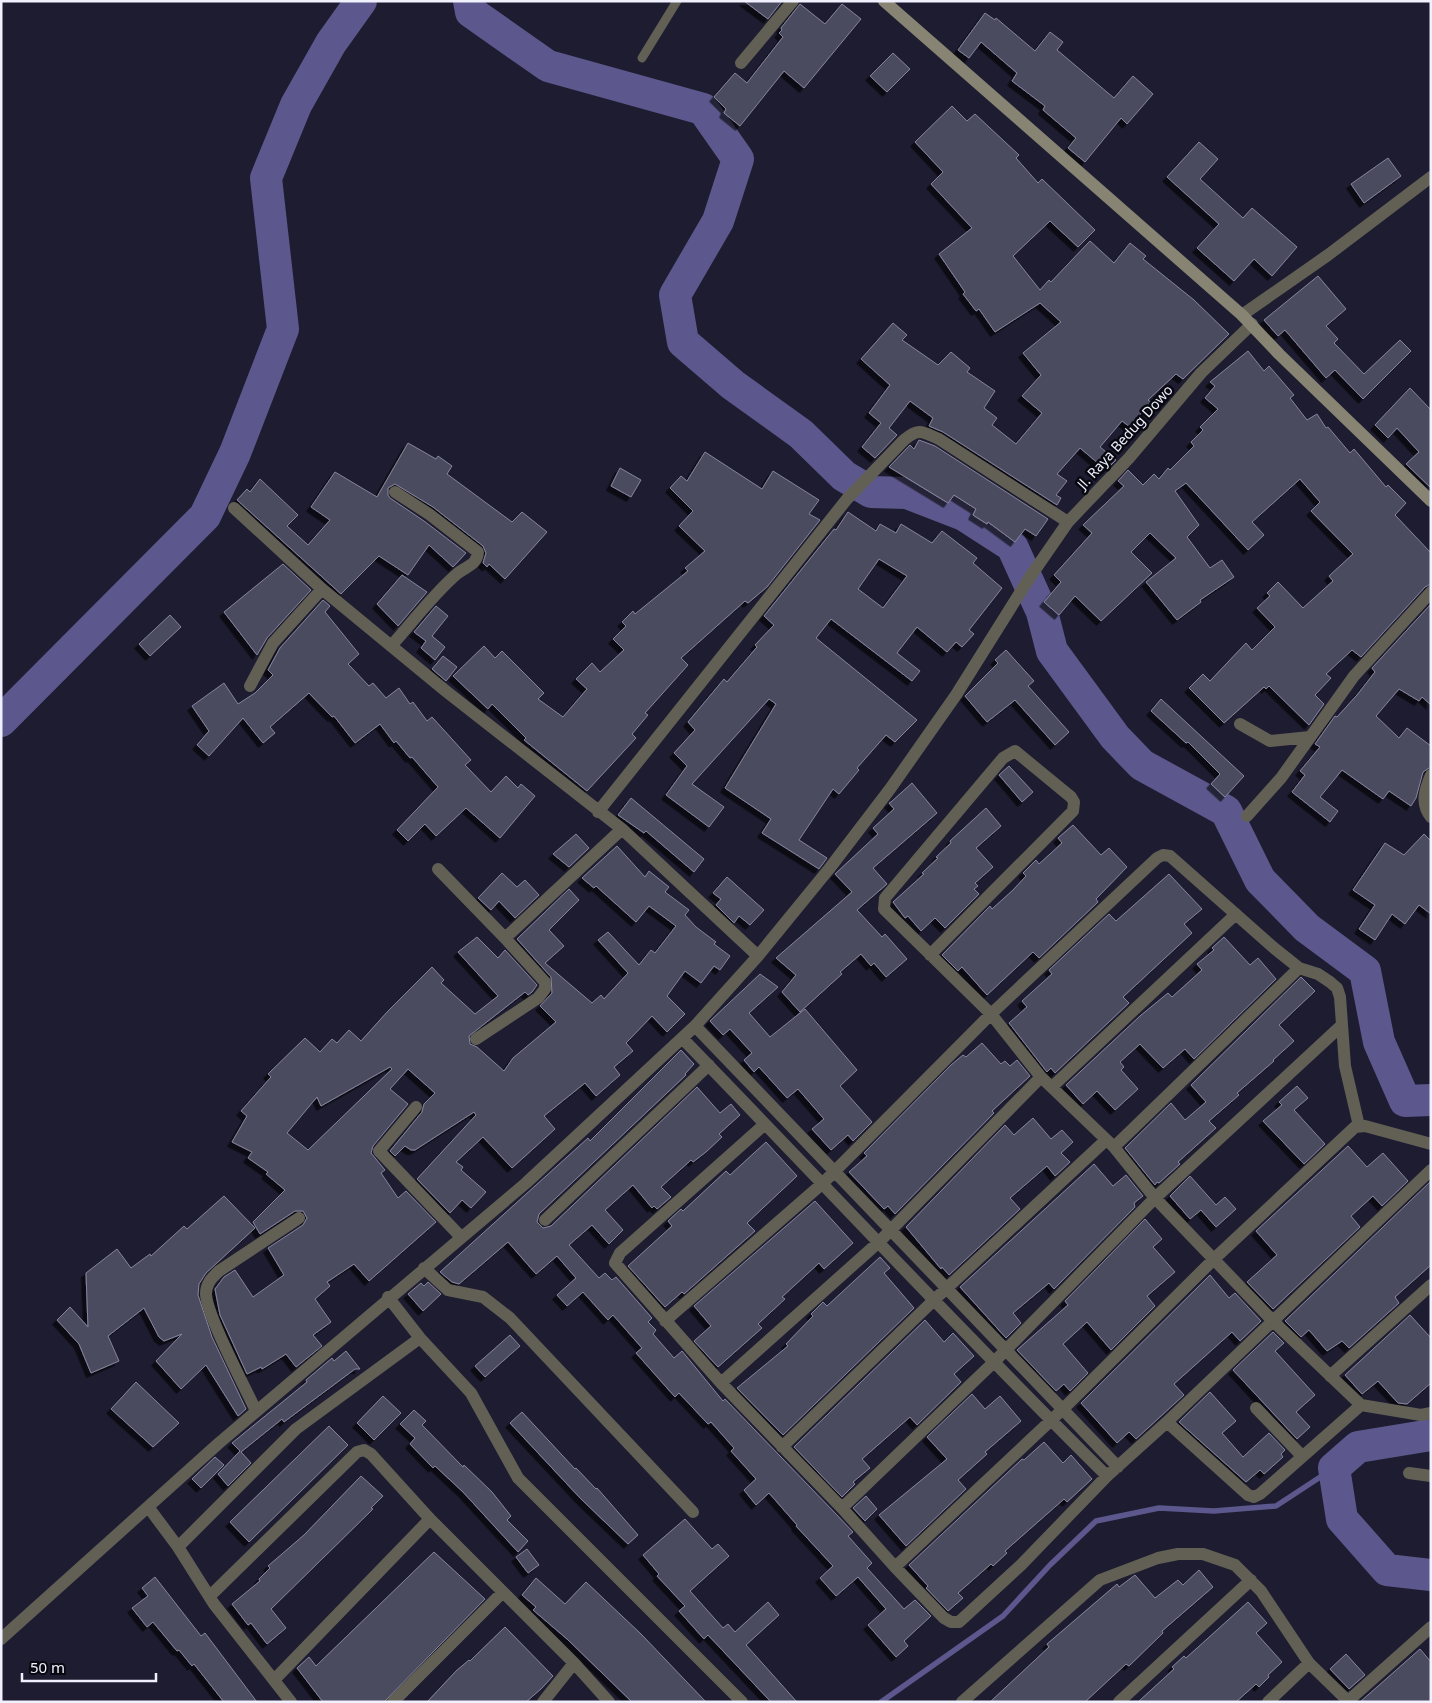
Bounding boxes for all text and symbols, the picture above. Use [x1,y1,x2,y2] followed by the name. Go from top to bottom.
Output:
[1071,380,1177,494] street label: Jl. Raya Bedug Dowo
[22,1650,156,1682] scale bar
[30,1657,65,1677] text: 50 m

